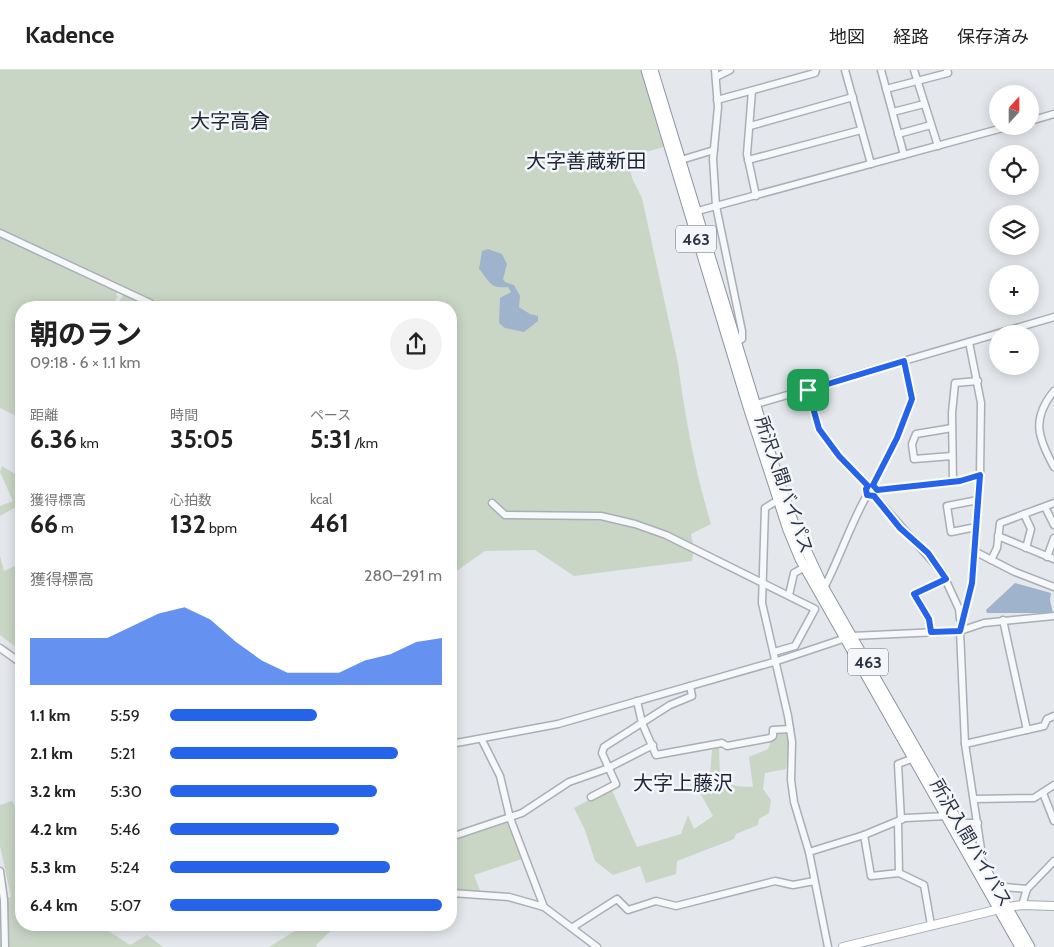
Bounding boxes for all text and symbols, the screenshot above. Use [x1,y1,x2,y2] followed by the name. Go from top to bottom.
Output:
[25,20,114,49] text: Kadence
[829,26,865,48] text: 地図
[893,26,929,48] text: 経路
[957,26,1029,48] text: 保存済み
[989,85,1039,135] north arrow
[989,85,1039,375] map controls
[190,109,270,133] district label: 大字高倉
[989,145,1039,195] button: locate
[526,149,646,173] district label: 大字善蔵新田
[989,205,1039,255] button: layers
[676,226,716,252] road number: 463
[989,265,1039,315] button: +
[30,317,142,351] text: 朝のラン
[390,318,442,370] button: share
[989,325,1039,375] button: −
[30,353,141,372] text: 09:18 · 6 × 1.1 km
[787,369,829,411] pin
[794,376,822,404] icon: arrive
[30,406,58,424] text: 距離
[170,406,198,424] text: 時間
[310,406,351,424] text: ペース
[750,414,818,556] street label: 所沢入間バイパス
[30,424,77,454] text: 6.36
[170,424,234,454] text: 35:05
[310,424,352,454] text: 5:31
[77,434,99,452] text: km
[352,434,378,452] text: /km
[310,490,332,508] text: kcal
[30,491,86,509] text: 獲得標高
[170,491,212,509] text: 心拍数
[310,508,349,538] text: 461
[30,509,58,539] text: 66
[170,509,206,539] text: 132
[58,519,74,537] text: m
[206,519,237,537] text: bpm
[364,566,442,585] text: 280–291 m
[30,570,94,589] text: 獲得標高
[848,648,888,676] road number: 463
[30,706,70,725] text: 1.1 km
[110,706,140,725] text: 5:59
[30,744,73,763] text: 2.1 km
[110,744,136,763] text: 5:21
[633,771,733,795] district label: 大字上藤沢
[926,775,1016,911] street label: 所沢入間バイパス
[30,782,76,801] text: 3.2 km
[110,782,142,801] text: 5:30
[30,820,77,839] text: 4.2 km
[110,820,140,839] text: 5:46
[30,858,76,877] text: 5.3 km
[110,858,140,877] text: 5:24
[30,896,78,915] text: 6.4 km
[110,896,141,915] text: 5:07

